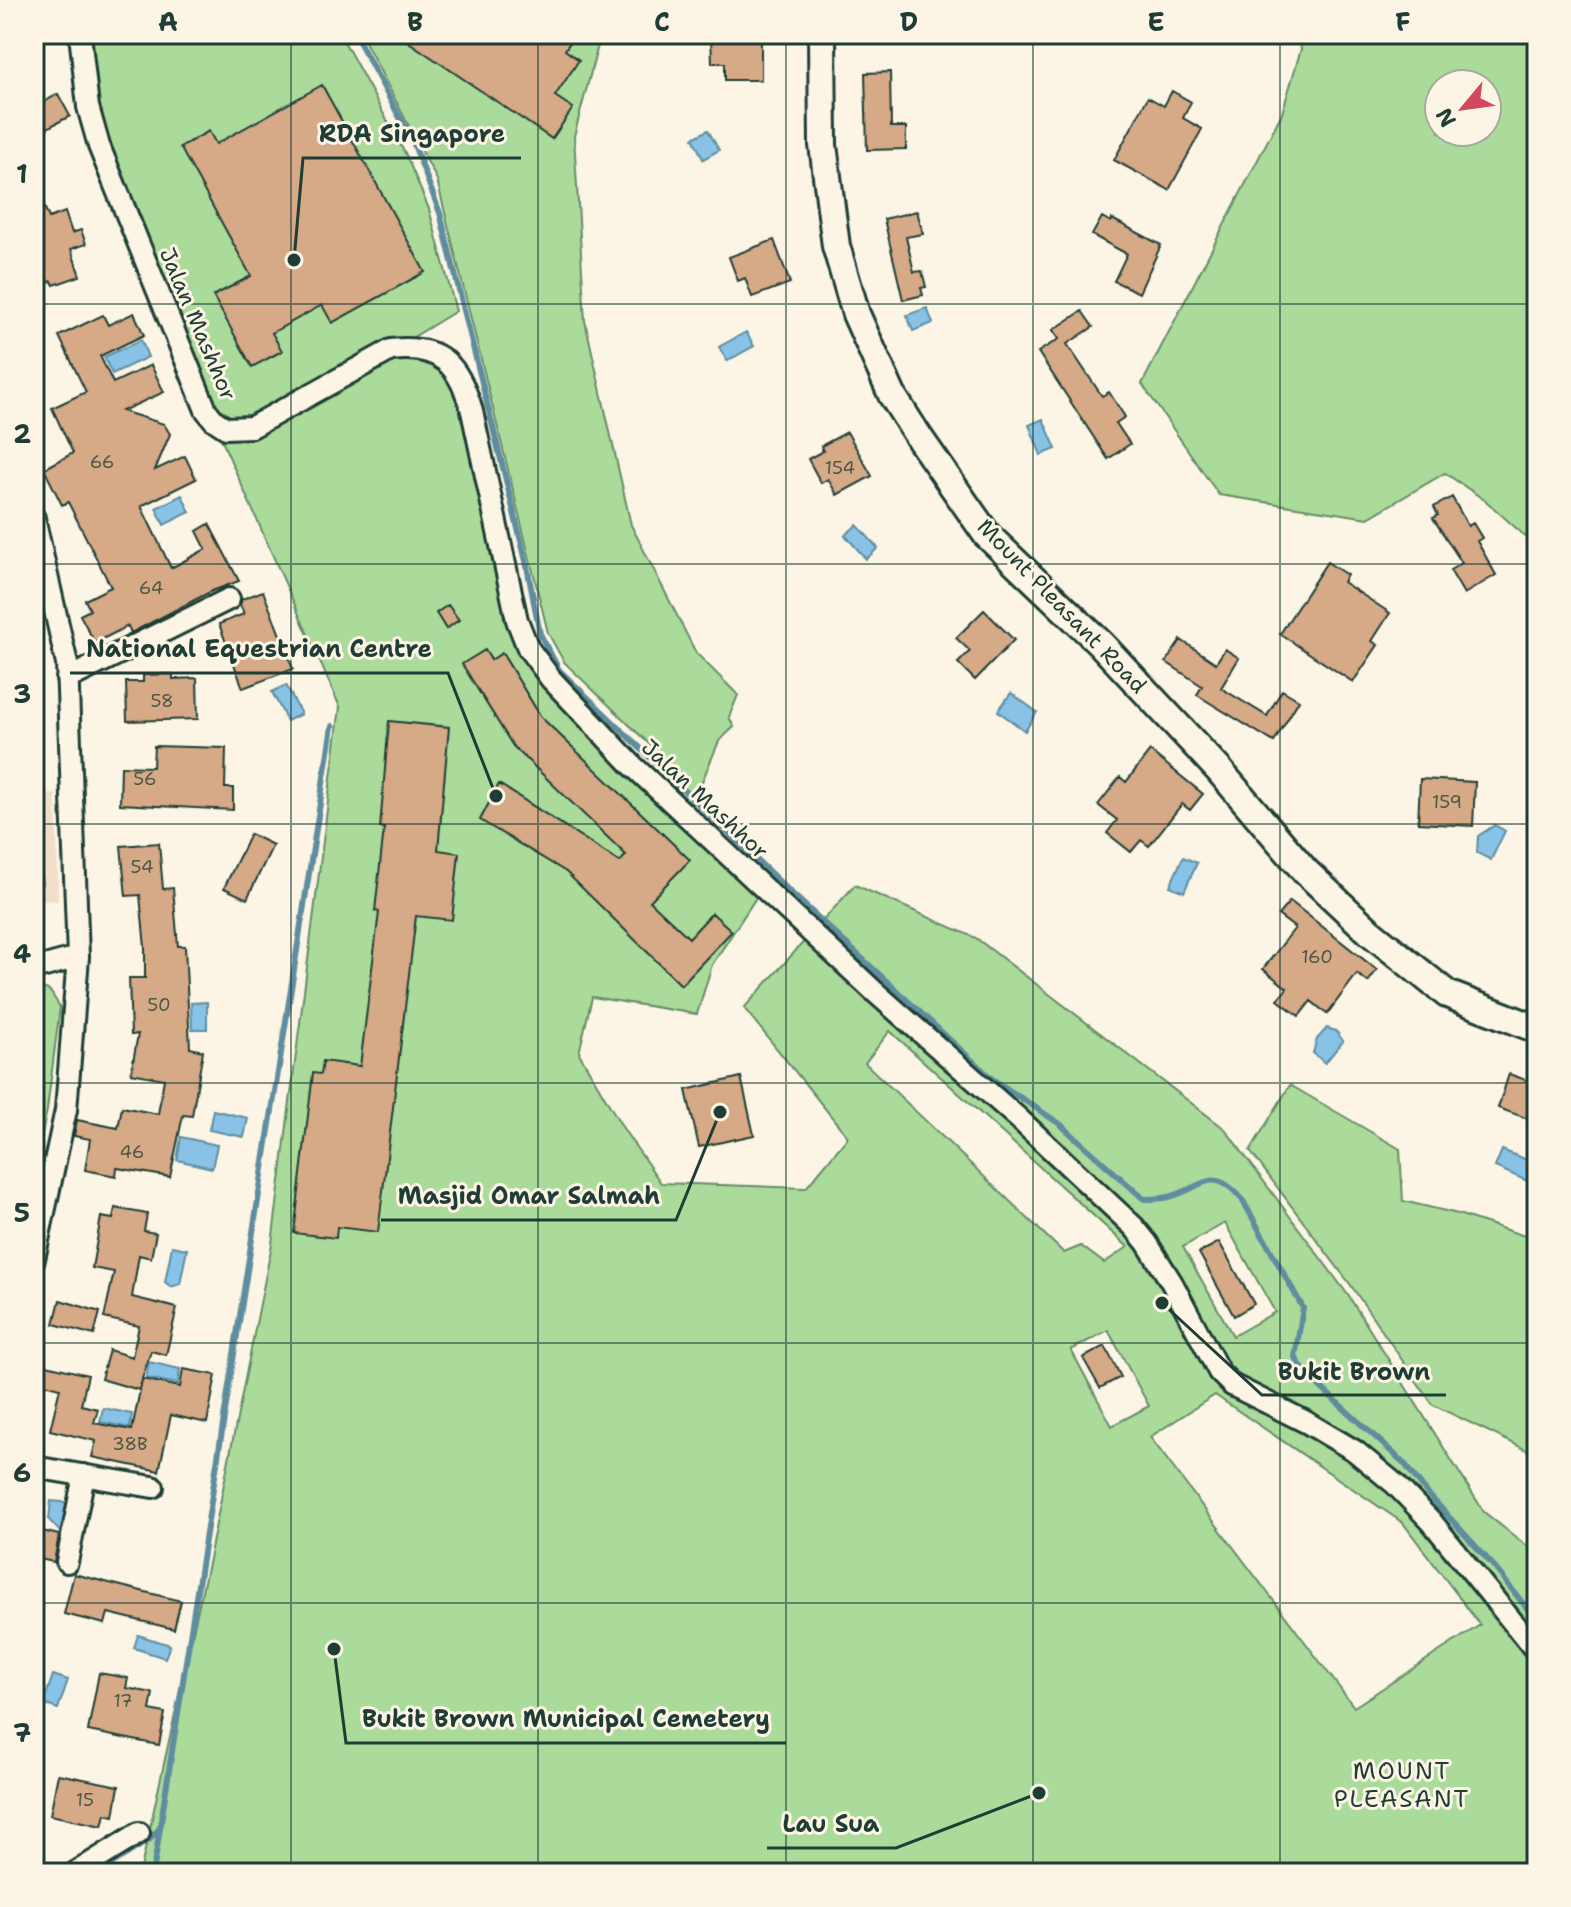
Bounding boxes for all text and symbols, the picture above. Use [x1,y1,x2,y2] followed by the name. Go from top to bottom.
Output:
[158,4,178,39] text: A
[407,4,423,39] text: B
[654,4,670,39] text: C
[900,4,918,39] text: D
[1147,4,1165,39] text: E
[1395,4,1411,39] text: F
[1423,68,1503,148] north arrow
[1429,103,1463,132] text: N
[303,110,521,158] callout: RDA Singapore
[319,118,505,150] text: RDA Singapore
[16,156,28,191] text: 1
[153,243,243,405] street label: Jalan Mashhor
[13,416,31,451] text: 2
[90,450,114,474] house number: 66
[825,456,855,480] house number: 154
[971,512,1153,700] street label: Mount Pleasant Road
[139,576,163,600] house number: 64
[70,625,448,673] callout: National Equestrian Centre
[86,633,432,665] text: National Equestrian Centre
[13,676,31,711] text: 3
[150,689,174,713] house number: 58
[635,733,775,865] street label: Jalan Mashhor
[133,767,157,791] house number: 56
[1432,790,1462,814] house number: 159
[130,855,154,879] house number: 54
[13,936,31,971] text: 4
[1301,945,1333,969] house number: 160
[147,993,171,1017] house number: 50
[120,1140,144,1164] house number: 46
[381,1172,676,1220] callout: Masjid Omar Salmah
[398,1180,660,1212] text: Masjid Omar Salmah
[14,1195,30,1230] text: 5
[1262,1347,1446,1395] callout: Bukit Brown
[1278,1356,1430,1388] text: Bukit Brown
[112,1432,148,1456] house number: 38B
[13,1455,31,1490] text: 6
[113,1689,133,1713] house number: 17
[346,1695,786,1743] callout: Bukit Brown Municipal Cemetery
[362,1703,770,1735] text: Bukit Brown Municipal Cemetery
[13,1715,31,1750] text: 7
[1334,1755,1470,1815] district label: MOUNT PLEASANT
[76,1788,94,1812] house number: 15
[767,1800,896,1848] callout: Lau Sua
[783,1808,880,1840] text: Lau Sua

